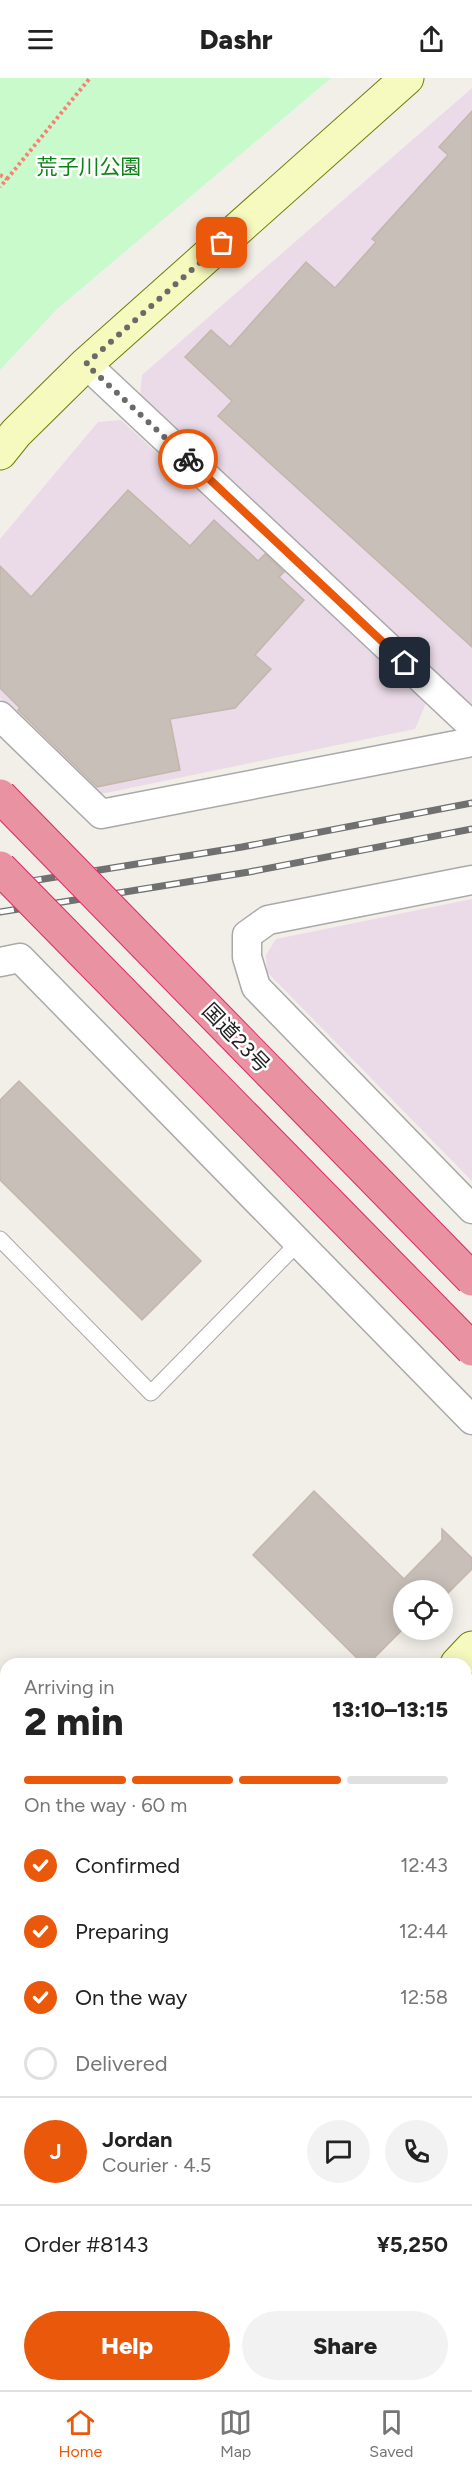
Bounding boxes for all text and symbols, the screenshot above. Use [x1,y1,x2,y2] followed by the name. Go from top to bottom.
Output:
[24,23,57,56] icon: menu
[200,23,272,56] text: Dashr
[415,23,448,56] icon: share
[37,154,142,179] park label: 荒子川公園
[196,217,247,268] pin
[205,226,238,259] icon: bag
[158,429,218,489] courier
[172,443,205,476] icon: bike
[379,637,430,688] pin
[388,646,421,679] icon: home
[197,998,275,1077] street label: 国道23号
[393,1580,453,1640] map controls
[393,1580,453,1640] button: locate
[24,1675,114,1699] text: Arriving in
[332,1696,448,1723] text: 13:10–13:15
[24,1698,124,1745] text: 2 min
[24,1793,187,1817] text: On the way · 60 m
[24,1849,57,1882] icon: check
[75,1852,180,1879] text: Confirmed
[400,1853,448,1877] text: 12:43
[24,1915,57,1948] icon: check
[75,1918,169,1945] text: Preparing
[399,1919,448,1943] text: 12:44
[24,1981,57,2014] icon: check
[75,1984,187,2011] text: On the way
[400,1985,448,2009] text: 12:58
[75,2050,168,2077] text: Delivered
[307,2120,370,2183] button: chat
[385,2120,448,2183] button: phone
[102,2126,173,2153] text: Jordan
[49,2138,62,2165] text: J
[102,2153,211,2177] text: Courier · 4.5
[24,2231,148,2258] text: Order #8143
[377,2231,448,2258] text: ¥5,250
[24,2311,230,2380] button: Help
[242,2311,448,2380] button: Share
[59,2406,102,2461] tab: Home
[219,2406,252,2461] tab: Map
[369,2406,413,2461] tab: Saved

